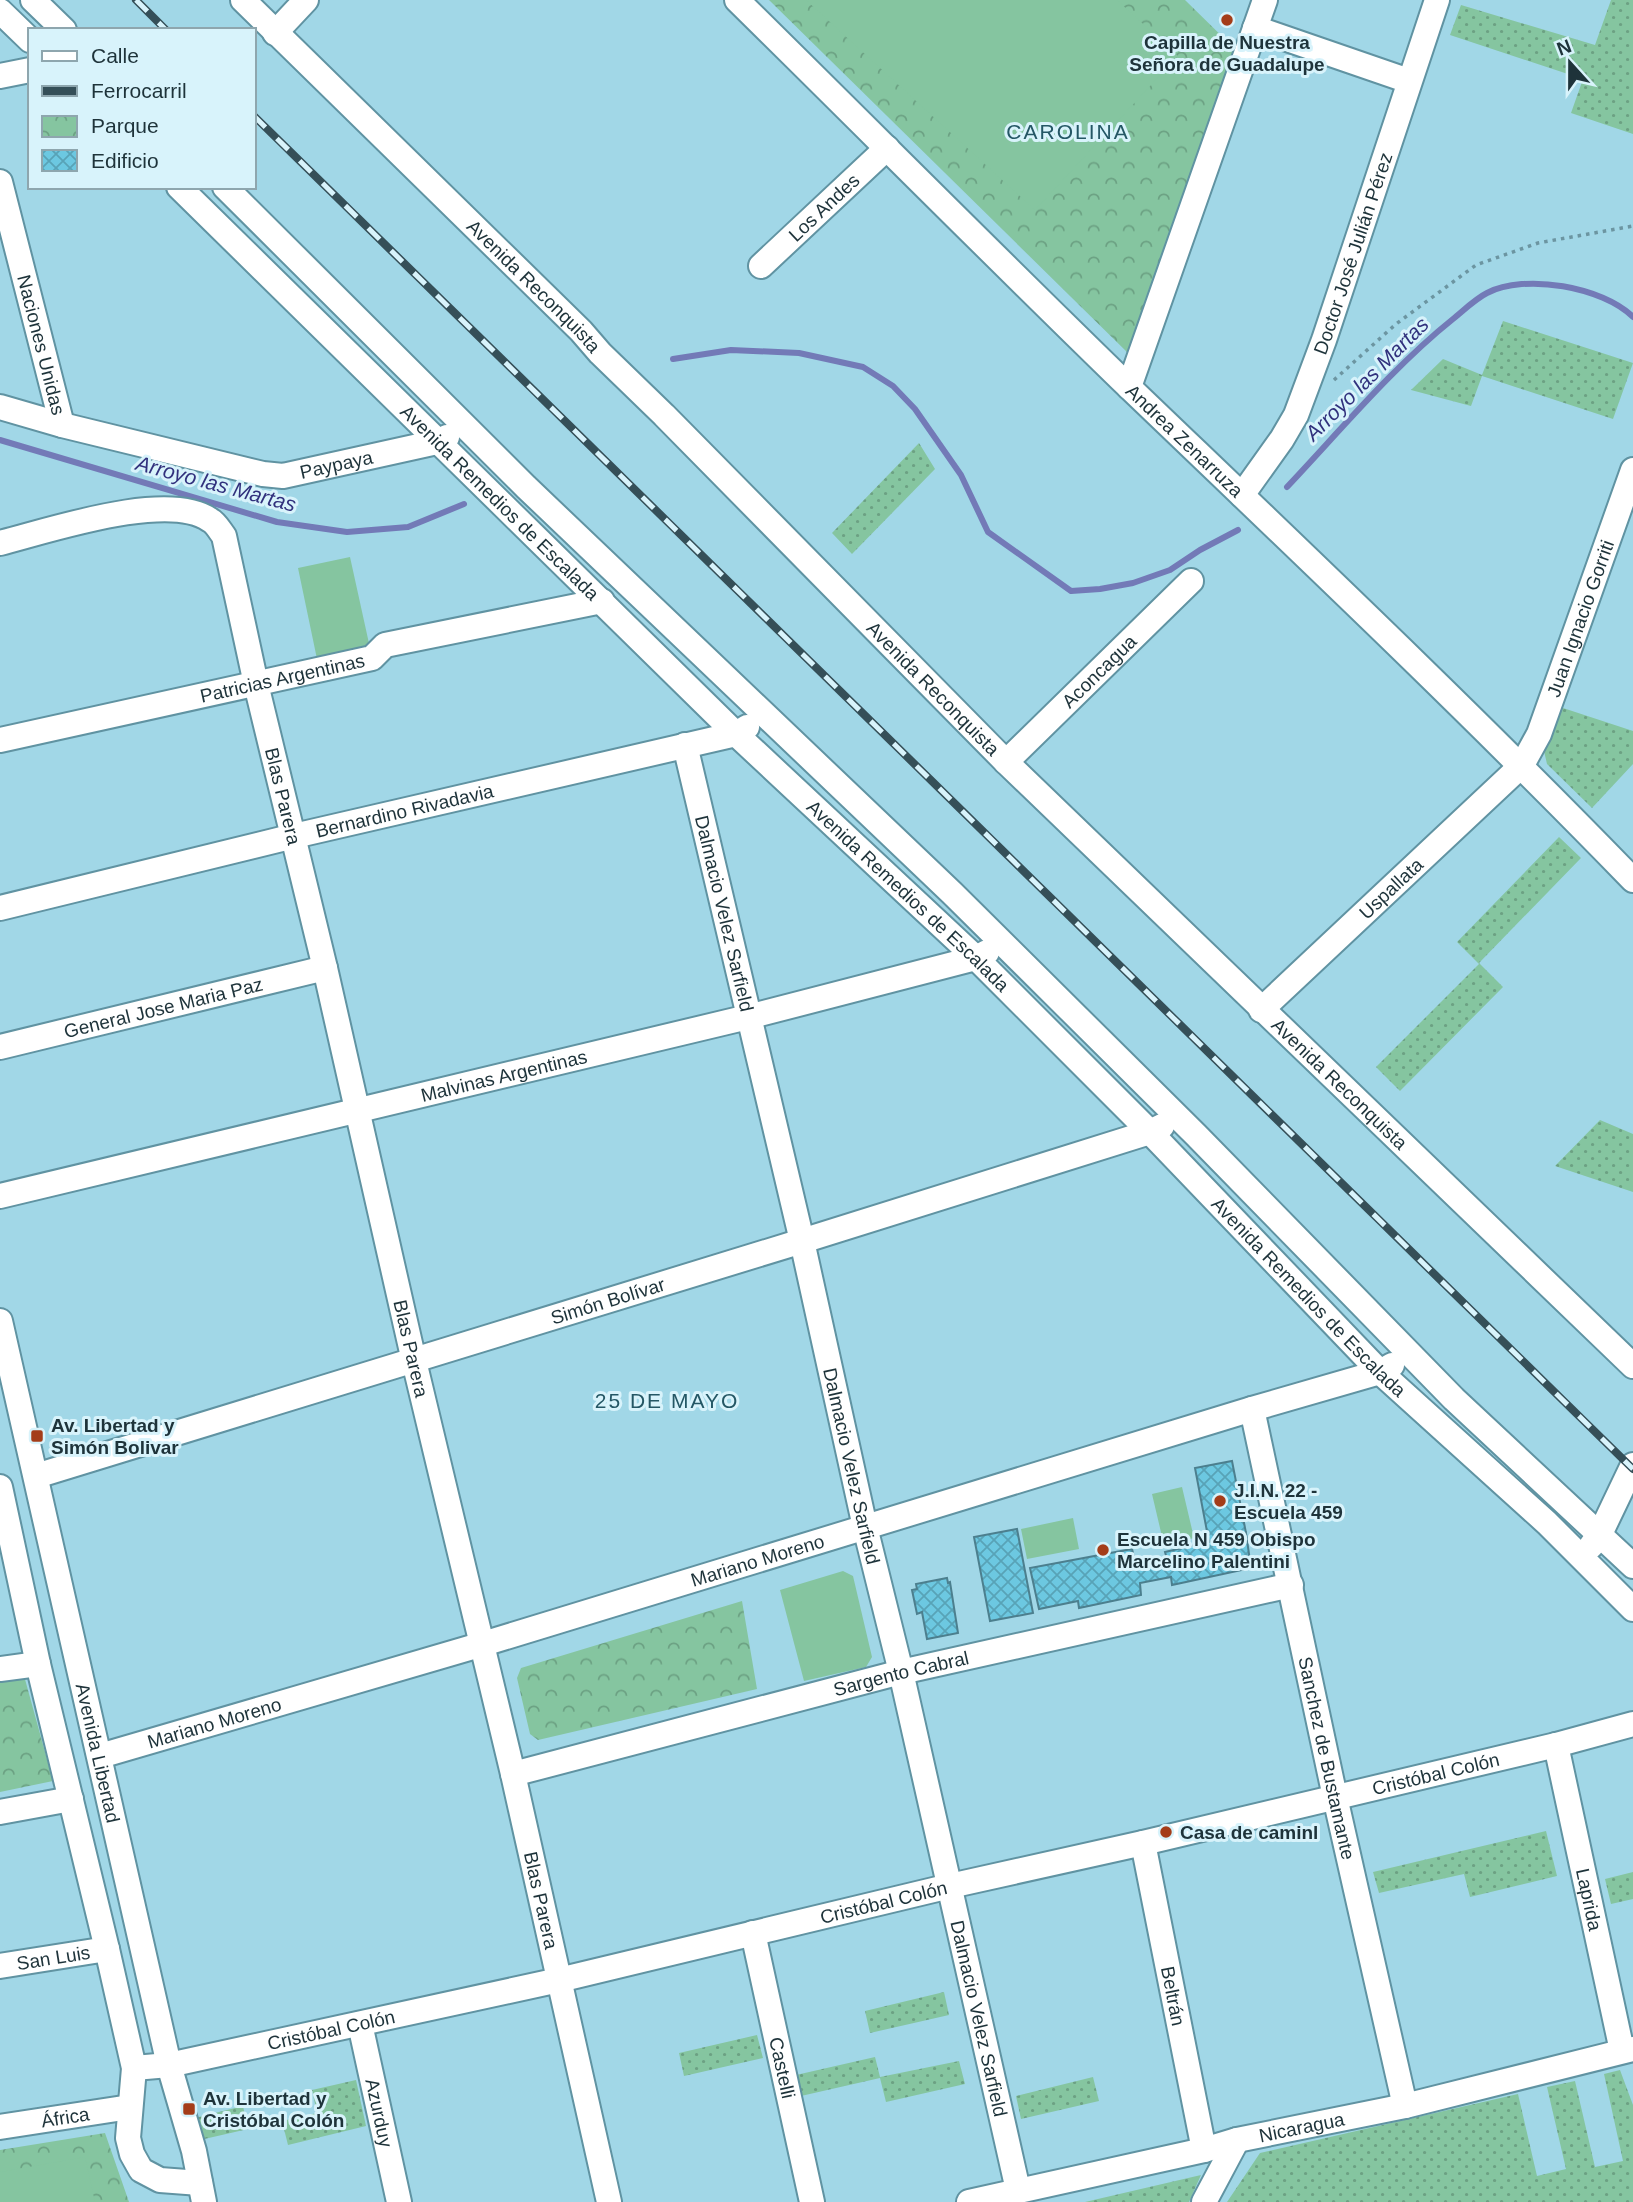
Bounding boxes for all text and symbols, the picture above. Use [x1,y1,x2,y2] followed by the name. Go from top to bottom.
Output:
[1219,12,1235,28] marker: Capilla de Nuestra Señora de Guadalupe
[28,28,256,189] legend
[1535,28,1605,98] north arrow
[1129,32,1325,75] place label: Capilla de Nuestra Señora de Guadalupe
[1554,35,1574,60] text: N
[91,44,139,67] text: Calle
[91,79,187,102] text: Ferrocarril
[91,114,159,137] text: Parque
[1006,120,1130,143] district label: CAROLINA
[91,149,159,172] text: Edificio
[1310,150,1397,357] street label: Doctor José Julián Pérez
[785,170,864,246] street label: Los Andes
[463,216,605,357] street label: Avenida Reconquista
[13,273,69,417] street label: Naciones Unidas
[1299,312,1433,446] water label: Arroyo las Martas
[1122,380,1247,502] street label: Andrea Zenarruza
[396,401,603,605] street label: Avenida Remedios de Escalada
[298,446,375,483] street label: Paypaya
[132,451,299,516] water label: Arroyo las Martas
[1543,537,1618,700] street label: Juan Ignacio Gorriti
[863,617,1004,760] street label: Avenida Reconquista
[1058,630,1141,712] street label: Aconcagua
[198,650,367,707] street label: Patricias Argentinas
[261,745,305,847] street label: Blas Parera
[314,780,496,842] street label: Bernardino Rivadavia
[803,796,1014,996] street label: Avenida Remedios de Escalada
[691,813,758,1014] street label: Dalmacio Velez Sarfield
[1355,853,1428,923] street label: Uspallata
[62,974,265,1042] street label: General Jose Maria Paz
[1268,1014,1412,1154] street label: Avenida Reconquista
[419,1046,589,1106] street label: Malvinas Argentinas
[1207,1193,1410,1401] street label: Avenida Remedios de Escalada
[548,1273,668,1328] street label: Simón Bolívar
[389,1298,432,1400] street label: Blas Parera
[819,1366,884,1566] street label: Dalmacio Velez Sarfield
[595,1389,739,1412] district label: 25 DE MAYO
[51,1415,179,1458] place label: Av. Libertad y Simón Bolivar
[29,1428,45,1444] marker: Av. Libertad y Simón Bolivar
[1234,1480,1343,1523] place label: J.I.N. 22 - Escuela 459
[1212,1493,1228,1509] marker: J.I.N. 22 - Escuela 459
[1117,1529,1316,1572] place label: Escuela N 459 Obispo Marcelino Palentini
[688,1530,827,1591] street label: Mariano Moreno
[1095,1542,1111,1558] marker: Escuela N 459 Obispo Marcelino Palentini
[831,1647,971,1700] street label: Sargento Cabral
[1294,1655,1359,1862] street label: Sanchez de Bustamante
[72,1681,124,1825] street label: Avenida Libertad
[145,1694,284,1753] street label: Mariano Moreno
[1370,1749,1502,1799] street label: Cristóbal Colón
[1180,1822,1318,1843] place label: Casa de caminl
[1158,1824,1174,1840] marker: Casa de caminl
[520,1850,562,1952] street label: Blas Parera
[1572,1866,1606,1933] street label: Laprida
[818,1877,949,1928] street label: Cristóbal Colón
[946,1918,1011,2119] street label: Dalmacio Velez Sarfield
[15,1942,92,1974] street label: San Luis
[1157,1965,1189,2028] street label: Beltrán
[265,2006,397,2054] street label: Cristóbal Colón
[765,2035,799,2101] street label: Castelli
[361,2077,397,2150] street label: Azurduy
[203,2088,344,2131] place label: Av. Libertad y Cristóbal Colón
[181,2101,197,2117] marker: Av. Libertad y Cristóbal Colón
[40,2103,91,2132] street label: África
[1257,2108,1347,2146] street label: Nicaragua

